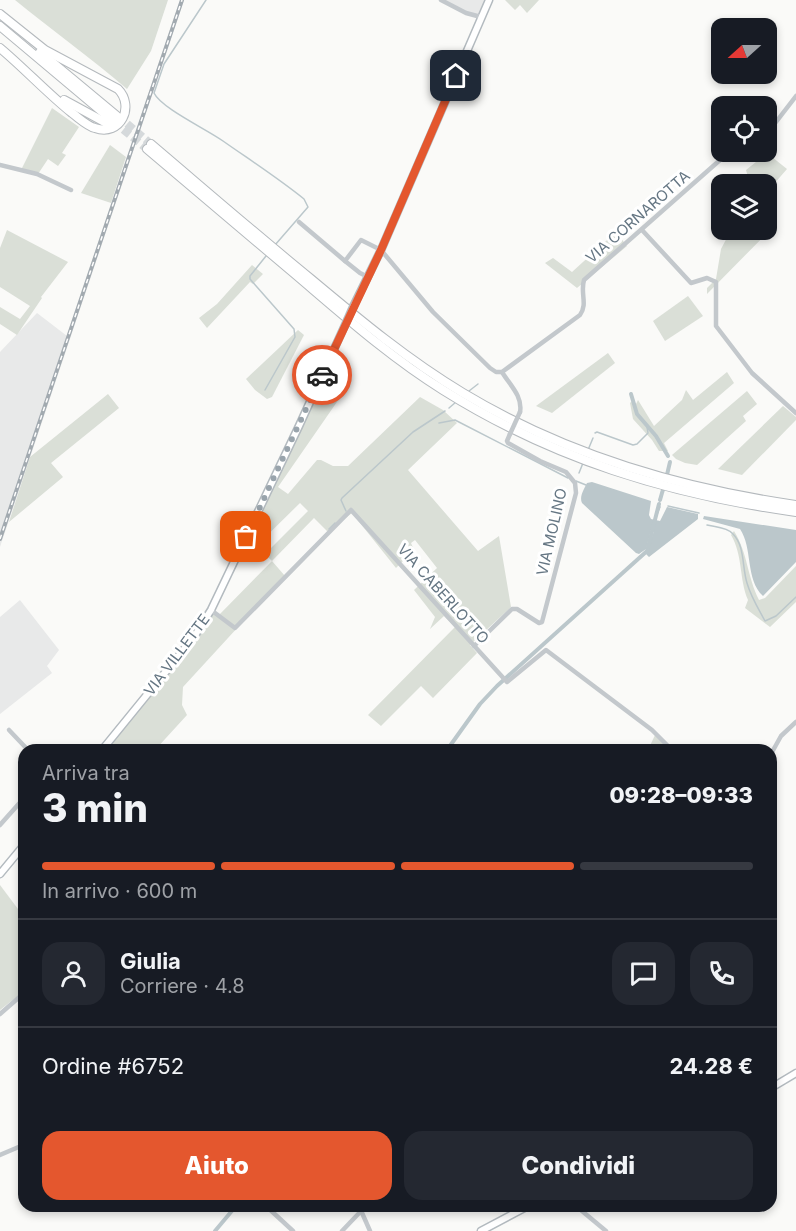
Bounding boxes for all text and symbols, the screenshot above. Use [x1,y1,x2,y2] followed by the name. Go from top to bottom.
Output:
[711,18,777,84] north arrow
[711,18,777,240] map controls
[430,50,481,101] pin
[439,59,472,92] icon: home
[711,96,777,162] button: locate
[582,166,694,267] street label: VIA CORNAROTTA
[711,174,777,240] button: layers
[292,345,352,405] courier
[306,359,339,392] icon: car
[532,486,571,578] street label: VIA MOLINO
[220,511,271,562] pin
[229,520,262,553] icon: bag
[394,540,493,648] street label: VIA CABERLOTTO
[140,610,214,699] street label: VIA VILLETTE
[42,761,130,785] text: Arriva tra
[609,782,753,808] text: 09:28–09:33
[42,784,148,831] text: 3 min
[42,879,197,903] text: In arrivo · 600 m
[42,942,105,1005] button: person
[612,942,675,1005] button: chat
[690,942,753,1005] button: phone
[120,948,181,974] text: Giulia
[120,974,245,998] text: Corriere · 4.8
[42,1053,184,1079] text: Ordine #6752
[670,1053,753,1079] text: 24.28 €
[42,1131,392,1200] button: Aiuto
[404,1131,753,1200] button: Condividi

